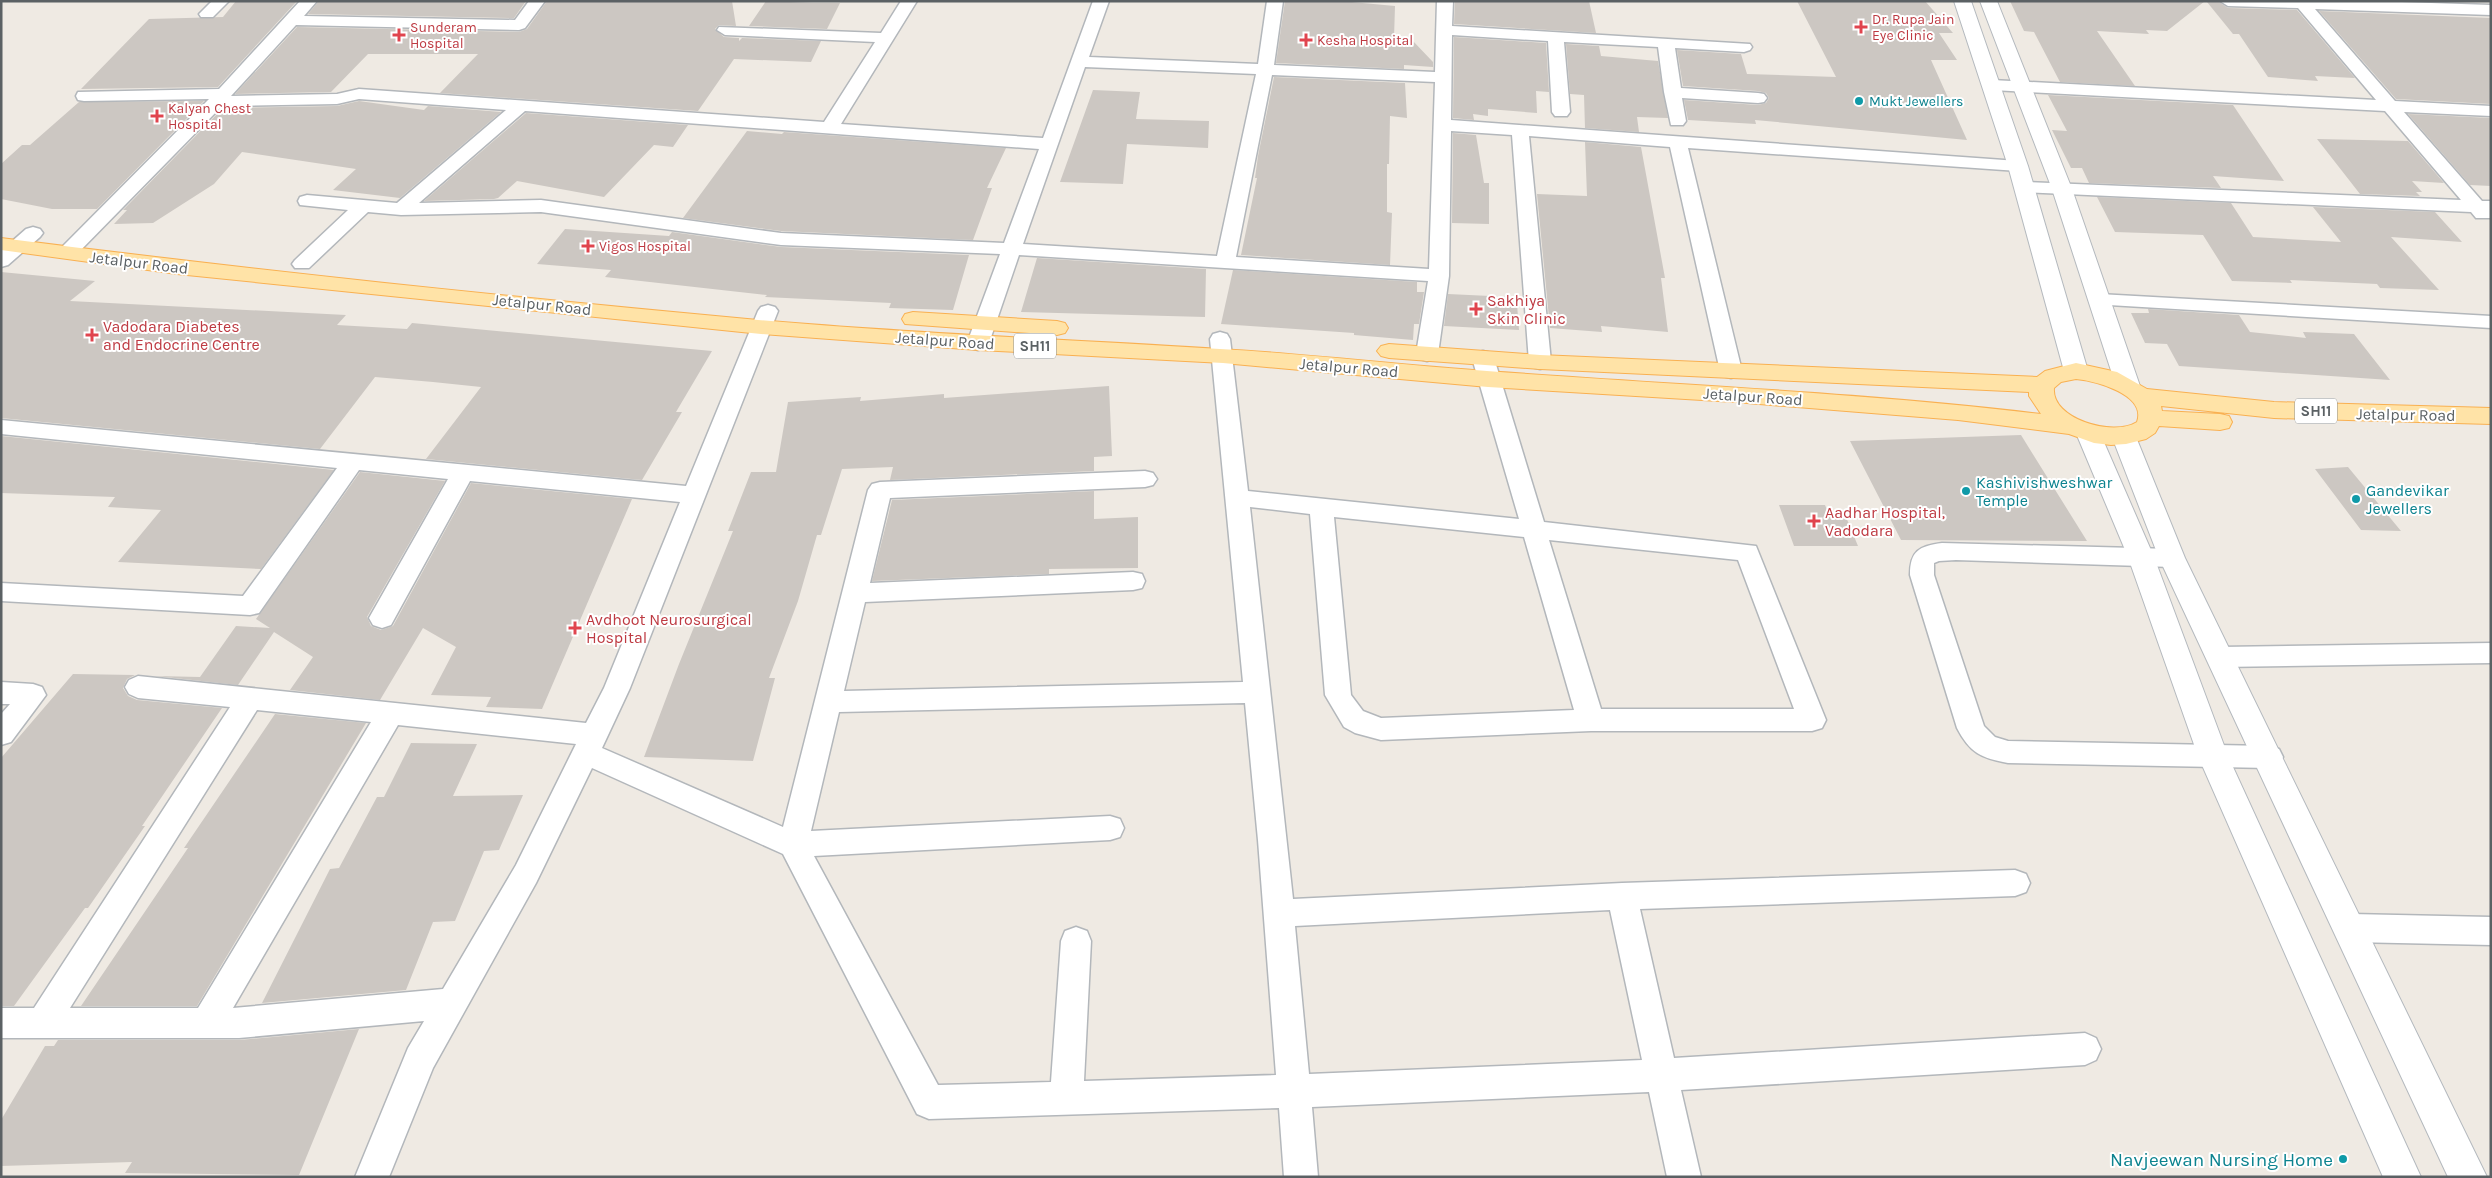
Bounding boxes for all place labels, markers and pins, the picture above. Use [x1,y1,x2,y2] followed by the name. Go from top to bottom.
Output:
[1872,11,1954,44] place label: Dr. Rupa Jain Eye Clinic
[410,19,477,52] place label: Sunderam Hospital
[1854,20,1868,34] marker: Dr. Rupa Jain Eye Clinic
[392,28,406,42] marker: Sunderam Hospital
[1317,32,1413,49] place label: Kesha Hospital
[1299,33,1313,47] marker: Kesha Hospital
[1869,93,1963,110] place label: Mukt Jewellers
[1853,95,1865,107] marker: Mukt Jewellers
[168,100,251,133] place label: Kalyan Chest Hospital
[150,109,164,123] marker: Kalyan Chest Hospital
[599,238,691,255] place label: Vigos Hospital
[581,239,595,253] marker: Vigos Hospital
[1487,291,1566,328] place label: Sakhiya Skin Clinic
[1469,302,1483,316] marker: Sakhiya Skin Clinic
[103,317,260,354] place label: Vadodara Diabetes and Endocrine Centre
[85,328,99,342] marker: Vadodara Diabetes and Endocrine Centre
[1976,473,2113,510] place label: Kashivishweshwar Temple
[2366,481,2449,518] place label: Gandevikar Jewellers
[1960,485,1972,497] marker: Kashivishweshwar Temple
[2350,493,2362,505] marker: Gandevikar Jewellers
[1825,503,1945,540] place label: Aadhar Hospital, Vadodara
[1807,514,1821,528] marker: Aadhar Hospital, Vadodara
[586,610,752,647] place label: Avdhoot Neurosurgical Hospital
[568,621,582,635] marker: Avdhoot Neurosurgical Hospital
[2110,1149,2333,1171] place label: Navjeewan Nursing Home
[2337,1153,2349,1165] marker: Navjeewan Nursing Home

